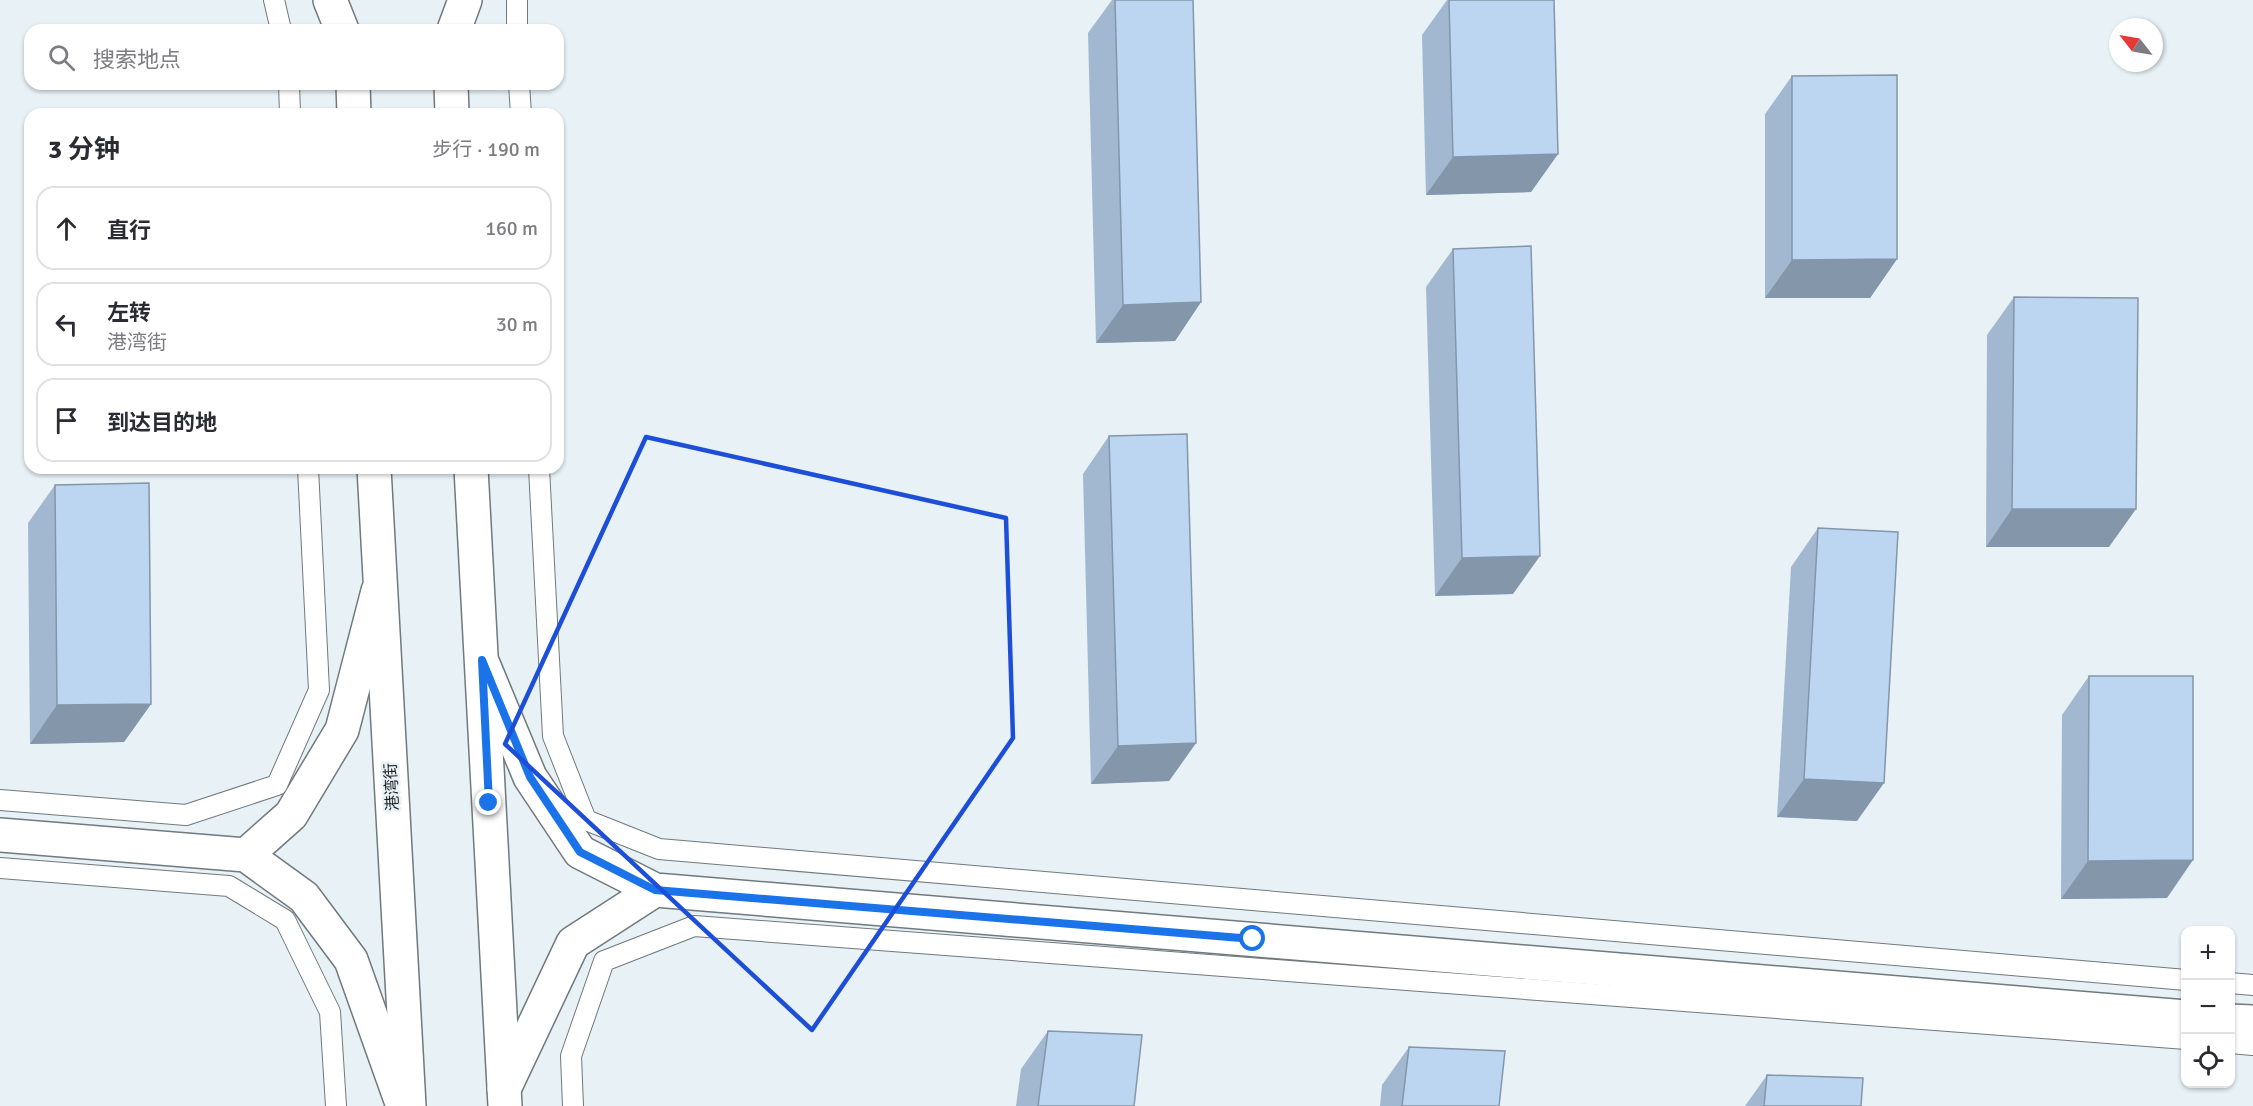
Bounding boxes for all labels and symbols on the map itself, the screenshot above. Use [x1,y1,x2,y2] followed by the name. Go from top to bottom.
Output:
[2109,18,2163,72] north arrow
[381,762,403,811] street label: 港湾街
[475,789,501,815] route end
[1239,925,1265,951] route start

